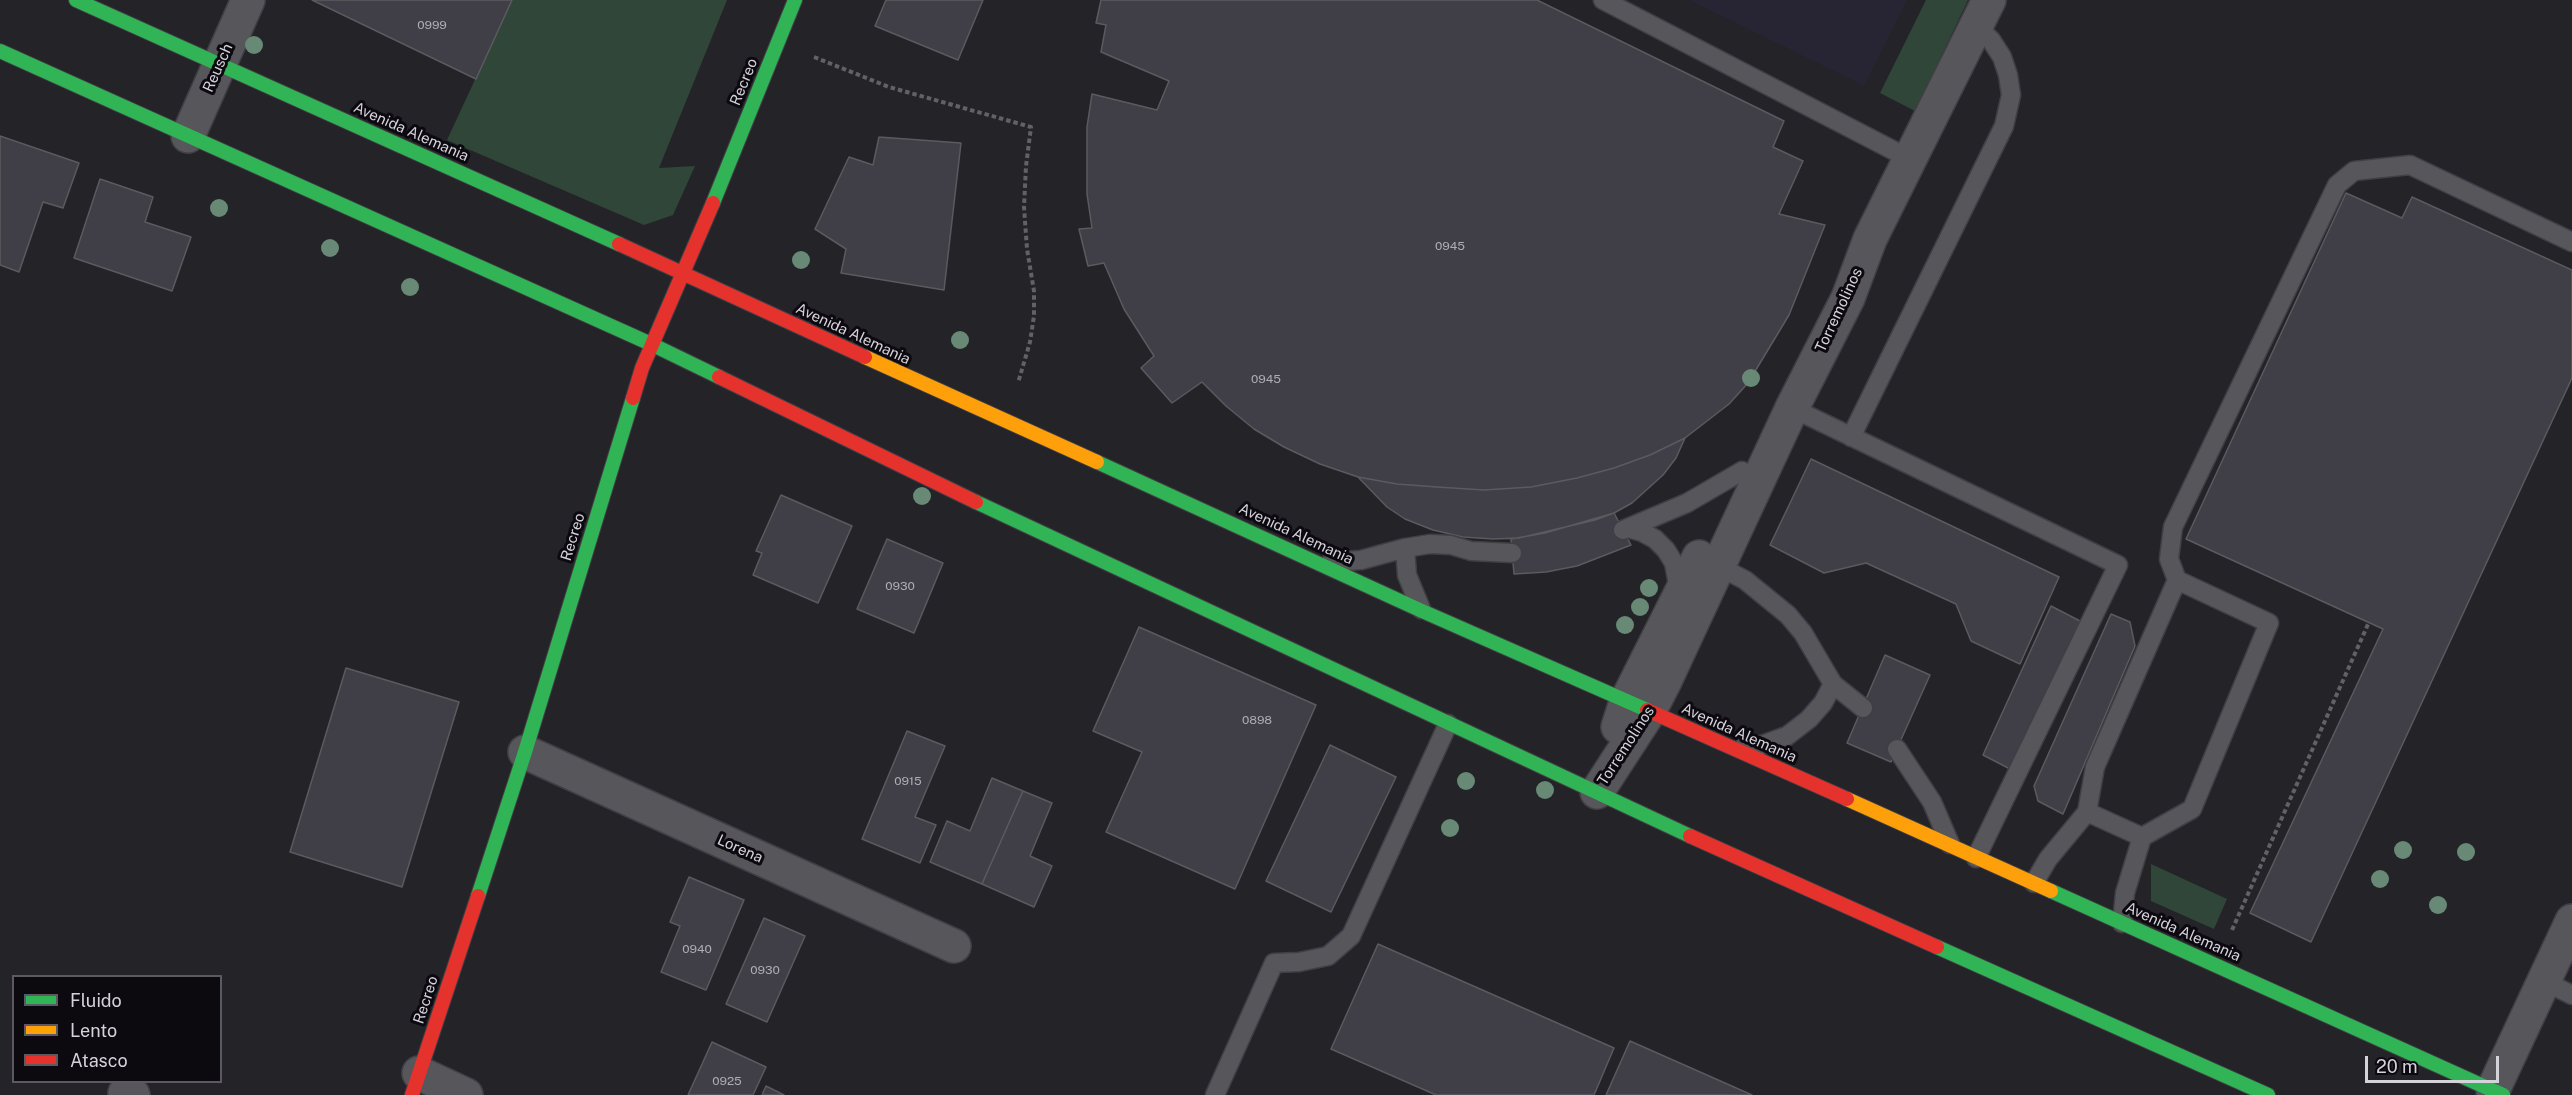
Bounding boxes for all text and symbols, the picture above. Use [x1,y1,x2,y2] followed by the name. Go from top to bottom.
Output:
[417,18,447,32] house number: 0999
[199,41,237,95] street label: Reusch
[726,56,762,108] street label: Recreo
[351,99,471,165] street label: Avenida Alemania
[1435,239,1465,253] house number: 0945
[1812,265,1866,355] street label: Torremolinos
[793,300,913,368] street label: Avenida Alemania
[1251,372,1281,386] house number: 0945
[1236,500,1356,568] street label: Avenida Alemania
[557,511,589,563] street label: Recreo
[885,579,915,593] house number: 0930
[1679,700,1799,766] street label: Avenida Alemania
[1594,703,1658,789] street label: Torremolinos
[1242,713,1272,727] house number: 0898
[894,774,922,788] house number: 0915
[714,831,766,867] street label: Lorena
[2123,899,2243,965] street label: Avenida Alemania
[682,942,712,956] house number: 0940
[750,963,780,977] house number: 0930
[410,974,442,1026] street label: Recreo
[12,975,222,1083] legend
[70,990,122,1011] text: Fluido
[70,1020,117,1041] text: Lento
[2368,1044,2502,1082] scale bar
[70,1050,128,1071] text: Atasco
[2376,1056,2418,1077] text: 20 m
[712,1074,742,1088] house number: 0925

